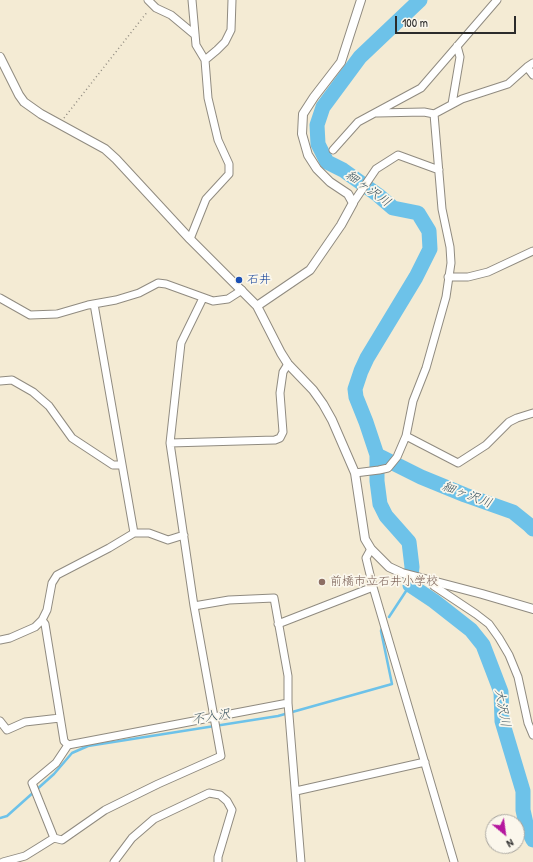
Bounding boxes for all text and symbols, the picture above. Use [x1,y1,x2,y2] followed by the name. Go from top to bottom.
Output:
[397,8,518,34] scale bar
[402,14,428,31] text: 100 m
[342,167,394,211] water label: 細ヶ沢川
[247,273,271,287] place label: 石井
[234,275,244,285] marker: 石井
[440,478,494,512] water label: 細ヶ沢川
[330,575,438,589] place label: 前橋市立石井小学校
[317,577,327,587] marker: 前橋市立石井小学校
[491,687,513,729] water label: 大沢川
[191,706,231,728] water label: 不入沢
[485,814,525,854] north arrow
[504,836,516,851] text: N

